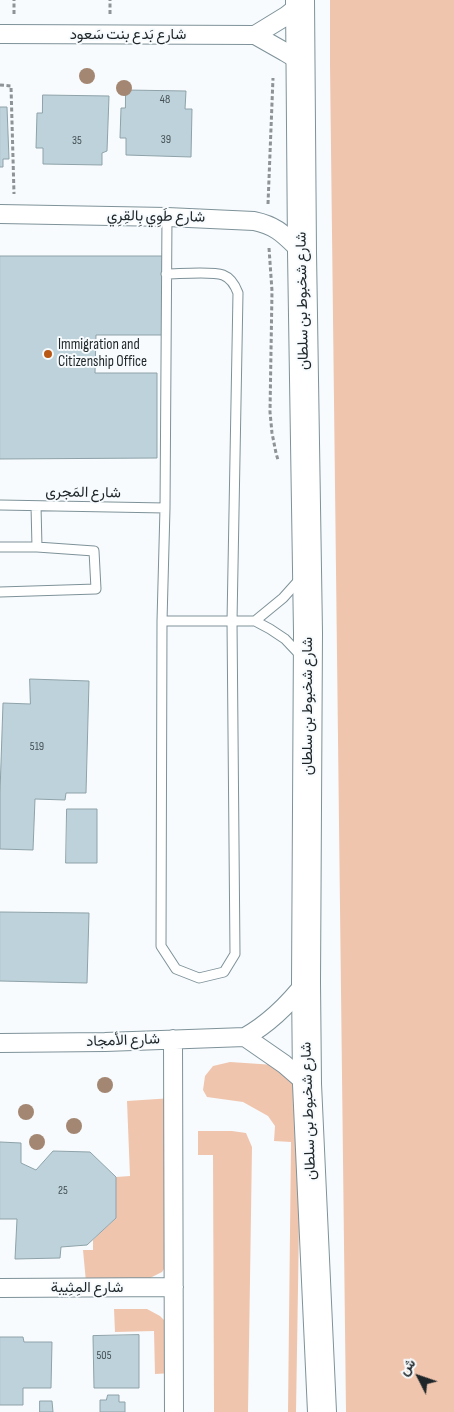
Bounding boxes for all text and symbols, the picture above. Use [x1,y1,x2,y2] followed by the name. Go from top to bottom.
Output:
[70,26,186,44] street label: شارع بَدع بنت سَعود
[160,93,170,107] house number: 48
[161,133,171,147] house number: 39
[72,134,82,148] house number: 35
[107,207,205,227] street label: شارع طَوِي بِالقِرِي
[293,232,313,370] street label: شارع شخبوط بن سلطان
[58,336,147,371] place label: Immigration and Citizenship Office
[42,348,54,360] marker: Immigration and Citizenship Office
[45,483,121,503] street label: شارع المَجرى
[299,637,317,775] street label: شارع شخبوط بن سلطان
[30,740,44,754] house number: 519
[86,1031,160,1051] street label: شارع الأمجاد
[298,1042,320,1180] street label: شارع شخبوط بن سلطان
[58,1184,68,1198] house number: 25
[51,1279,123,1297] street label: شارع المِثِيبة
[97,1349,111,1363] house number: 505
[394,1352,444,1402] north arrow
[395,1355,419,1379] text: ش

